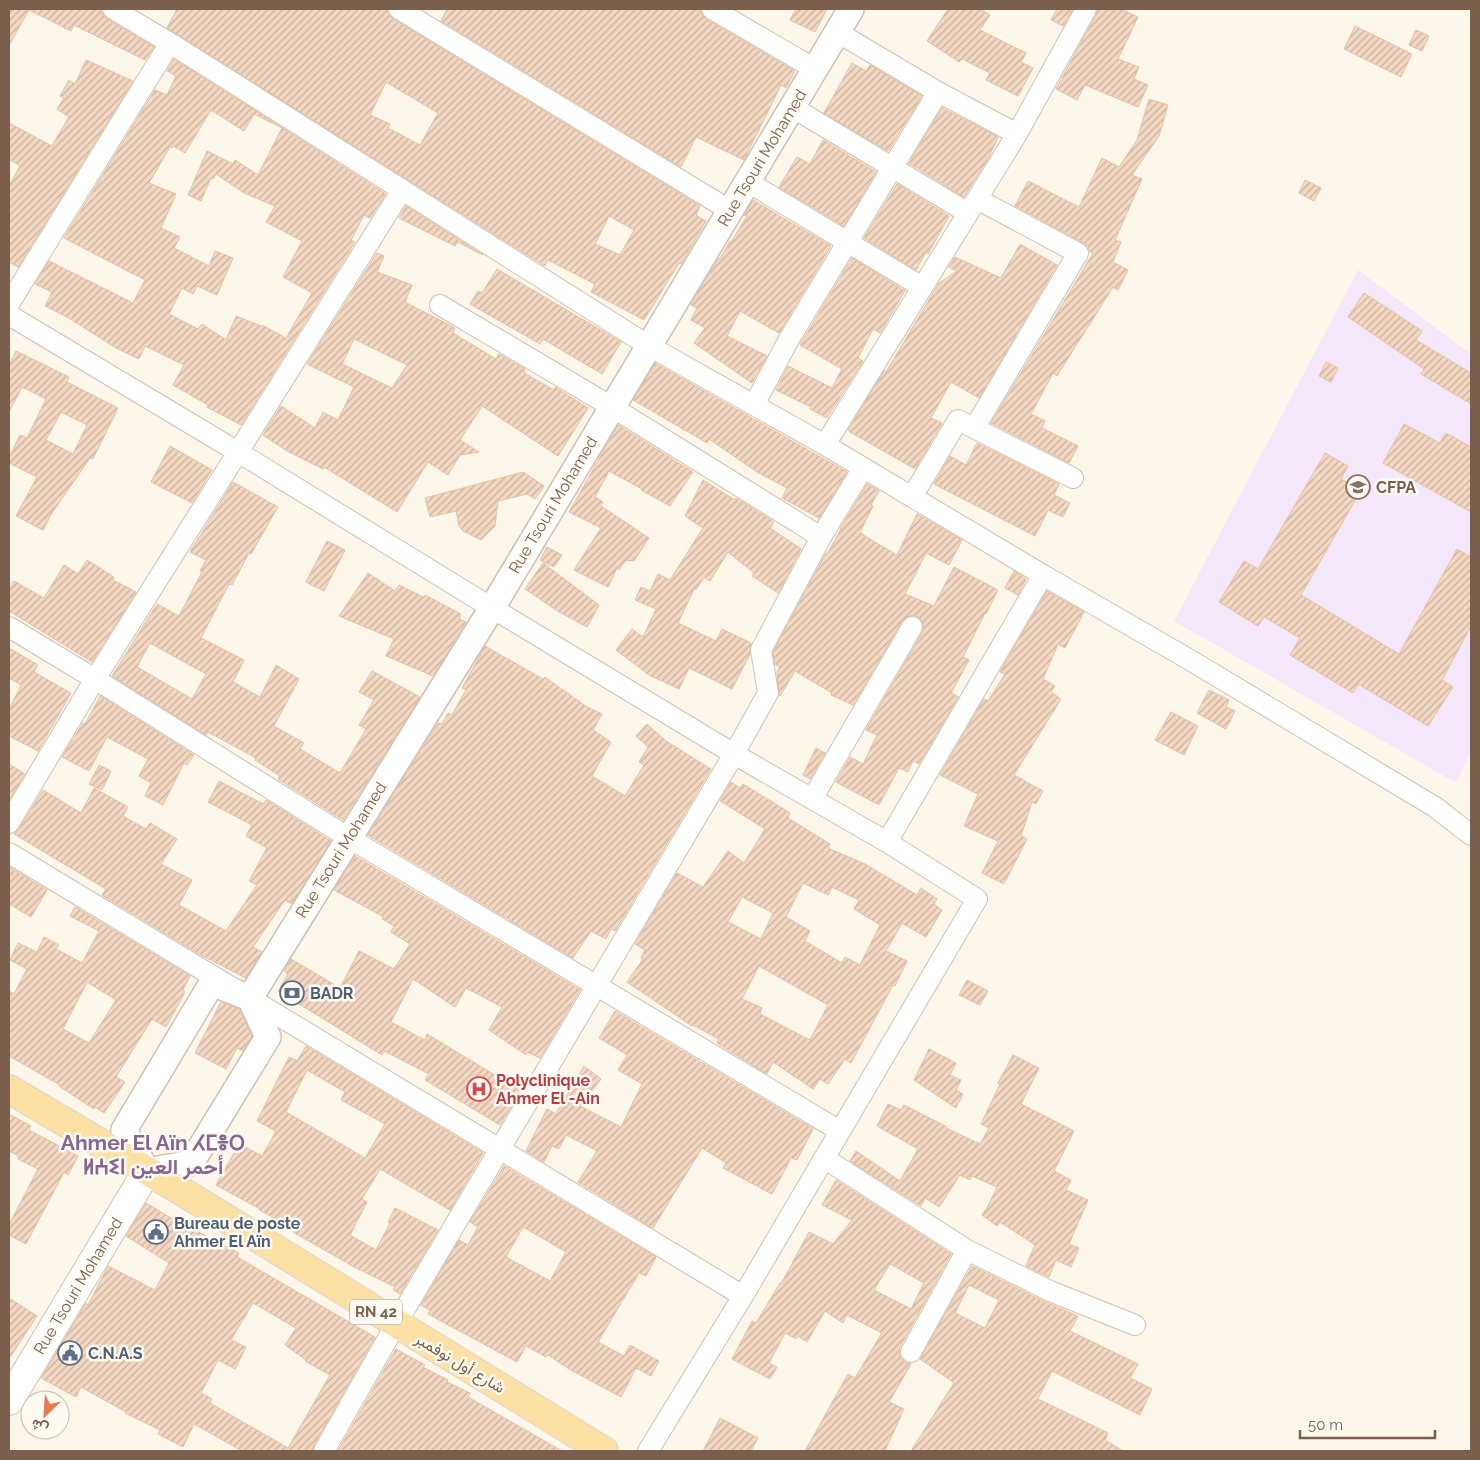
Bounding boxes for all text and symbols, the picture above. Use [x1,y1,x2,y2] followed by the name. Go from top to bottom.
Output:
[714,86,810,230] street label: Rue Tsouri Mohamed
[505,433,601,577] street label: Rue Tsouri Mohamed
[1345,474,1371,500] school or university icon: CFPA
[1376,478,1416,497] place label: CFPA
[292,779,391,921] street label: Rue Tsouri Mohamed
[279,980,305,1006] bank icon: BADR
[310,984,354,1003] place label: BADR
[496,1071,600,1108] place label: Polyclinique Ahmer El -Ain
[466,1076,492,1102] hospital icon: Polyclinique Ahmer El -Ain
[61,1130,245,1180] district label: Ahmer El Aïn ⵃⵎⴻⵔ ⵍⵄⵉⵏ أحمر العين
[30,1214,126,1358] street label: Rue Tsouri Mohamed
[174,1214,301,1251] place label: Bureau de poste Ahmer El Aïn
[143,1219,169,1245] public building icon: Bureau de poste Ahmer El Aïn
[350,1300,402,1324] road number: RN 42
[410,1328,508,1399] street label: شارع أول نوفمبر
[57,1340,83,1366] public building icon: C.N.A.S
[88,1344,143,1363] place label: C.N.A.S
[20,1390,70,1440] north arrow
[1300,1408,1435,1440] scale bar
[28,1415,51,1438] text: ش
[1308,1416,1343,1434] text: 50 m

